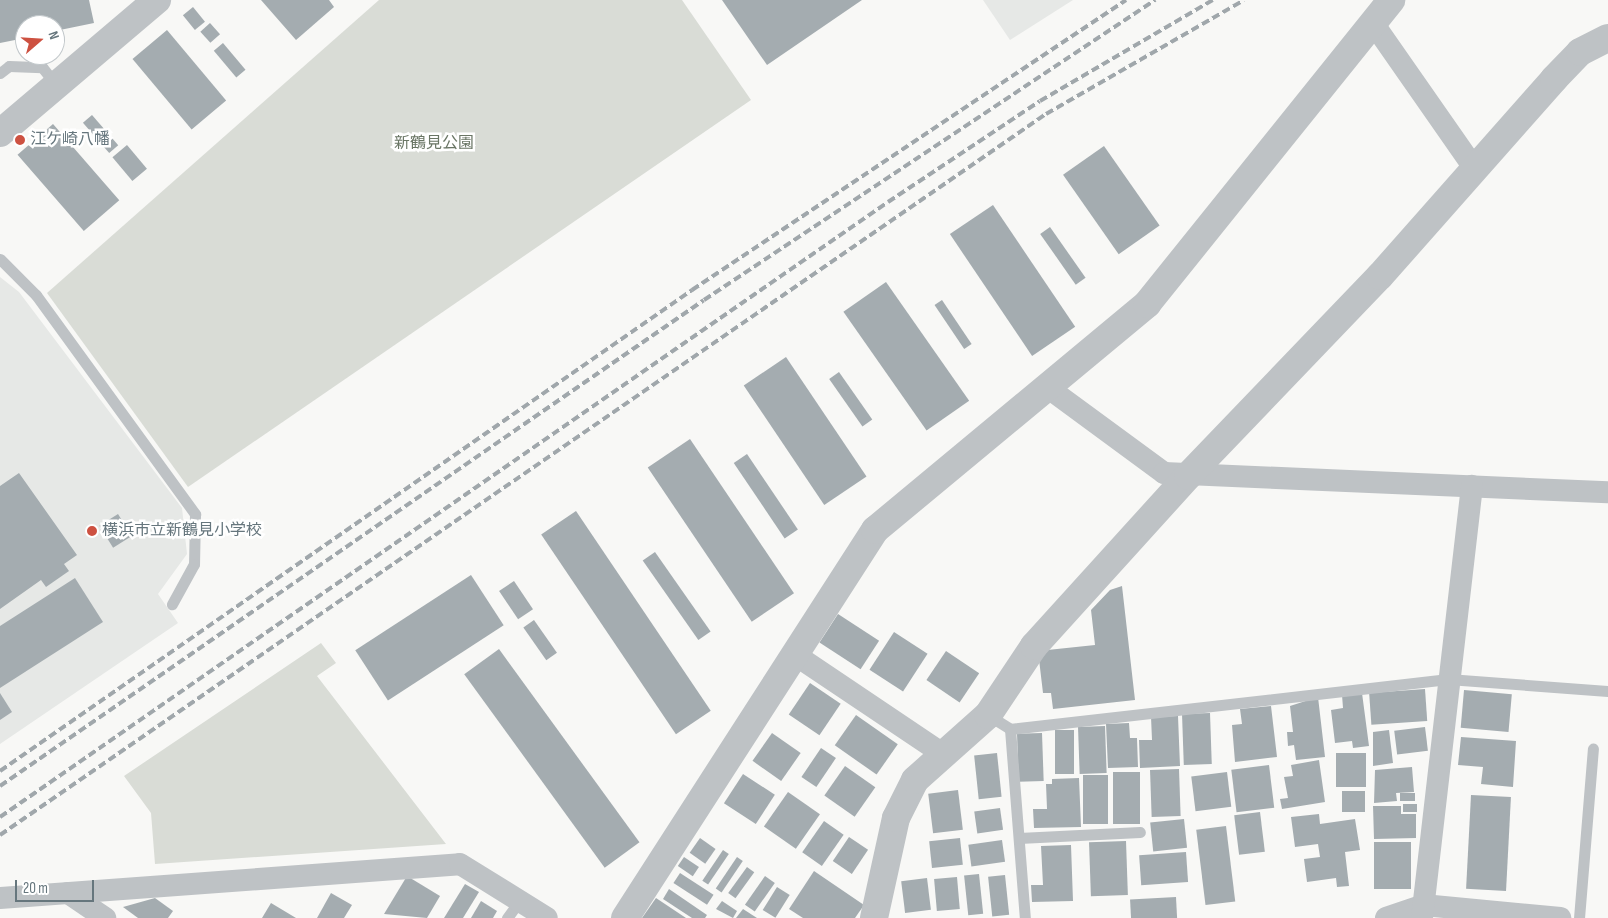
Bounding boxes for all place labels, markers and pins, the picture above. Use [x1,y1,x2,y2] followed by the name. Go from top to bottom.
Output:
[30,130,110,150] place label: 江ケ崎八幡
[14,134,26,146] marker: 江ケ崎八幡
[102,521,262,541] place label: 横浜市立新鶴見小学校
[86,525,98,537] marker: 横浜市立新鶴見小学校

